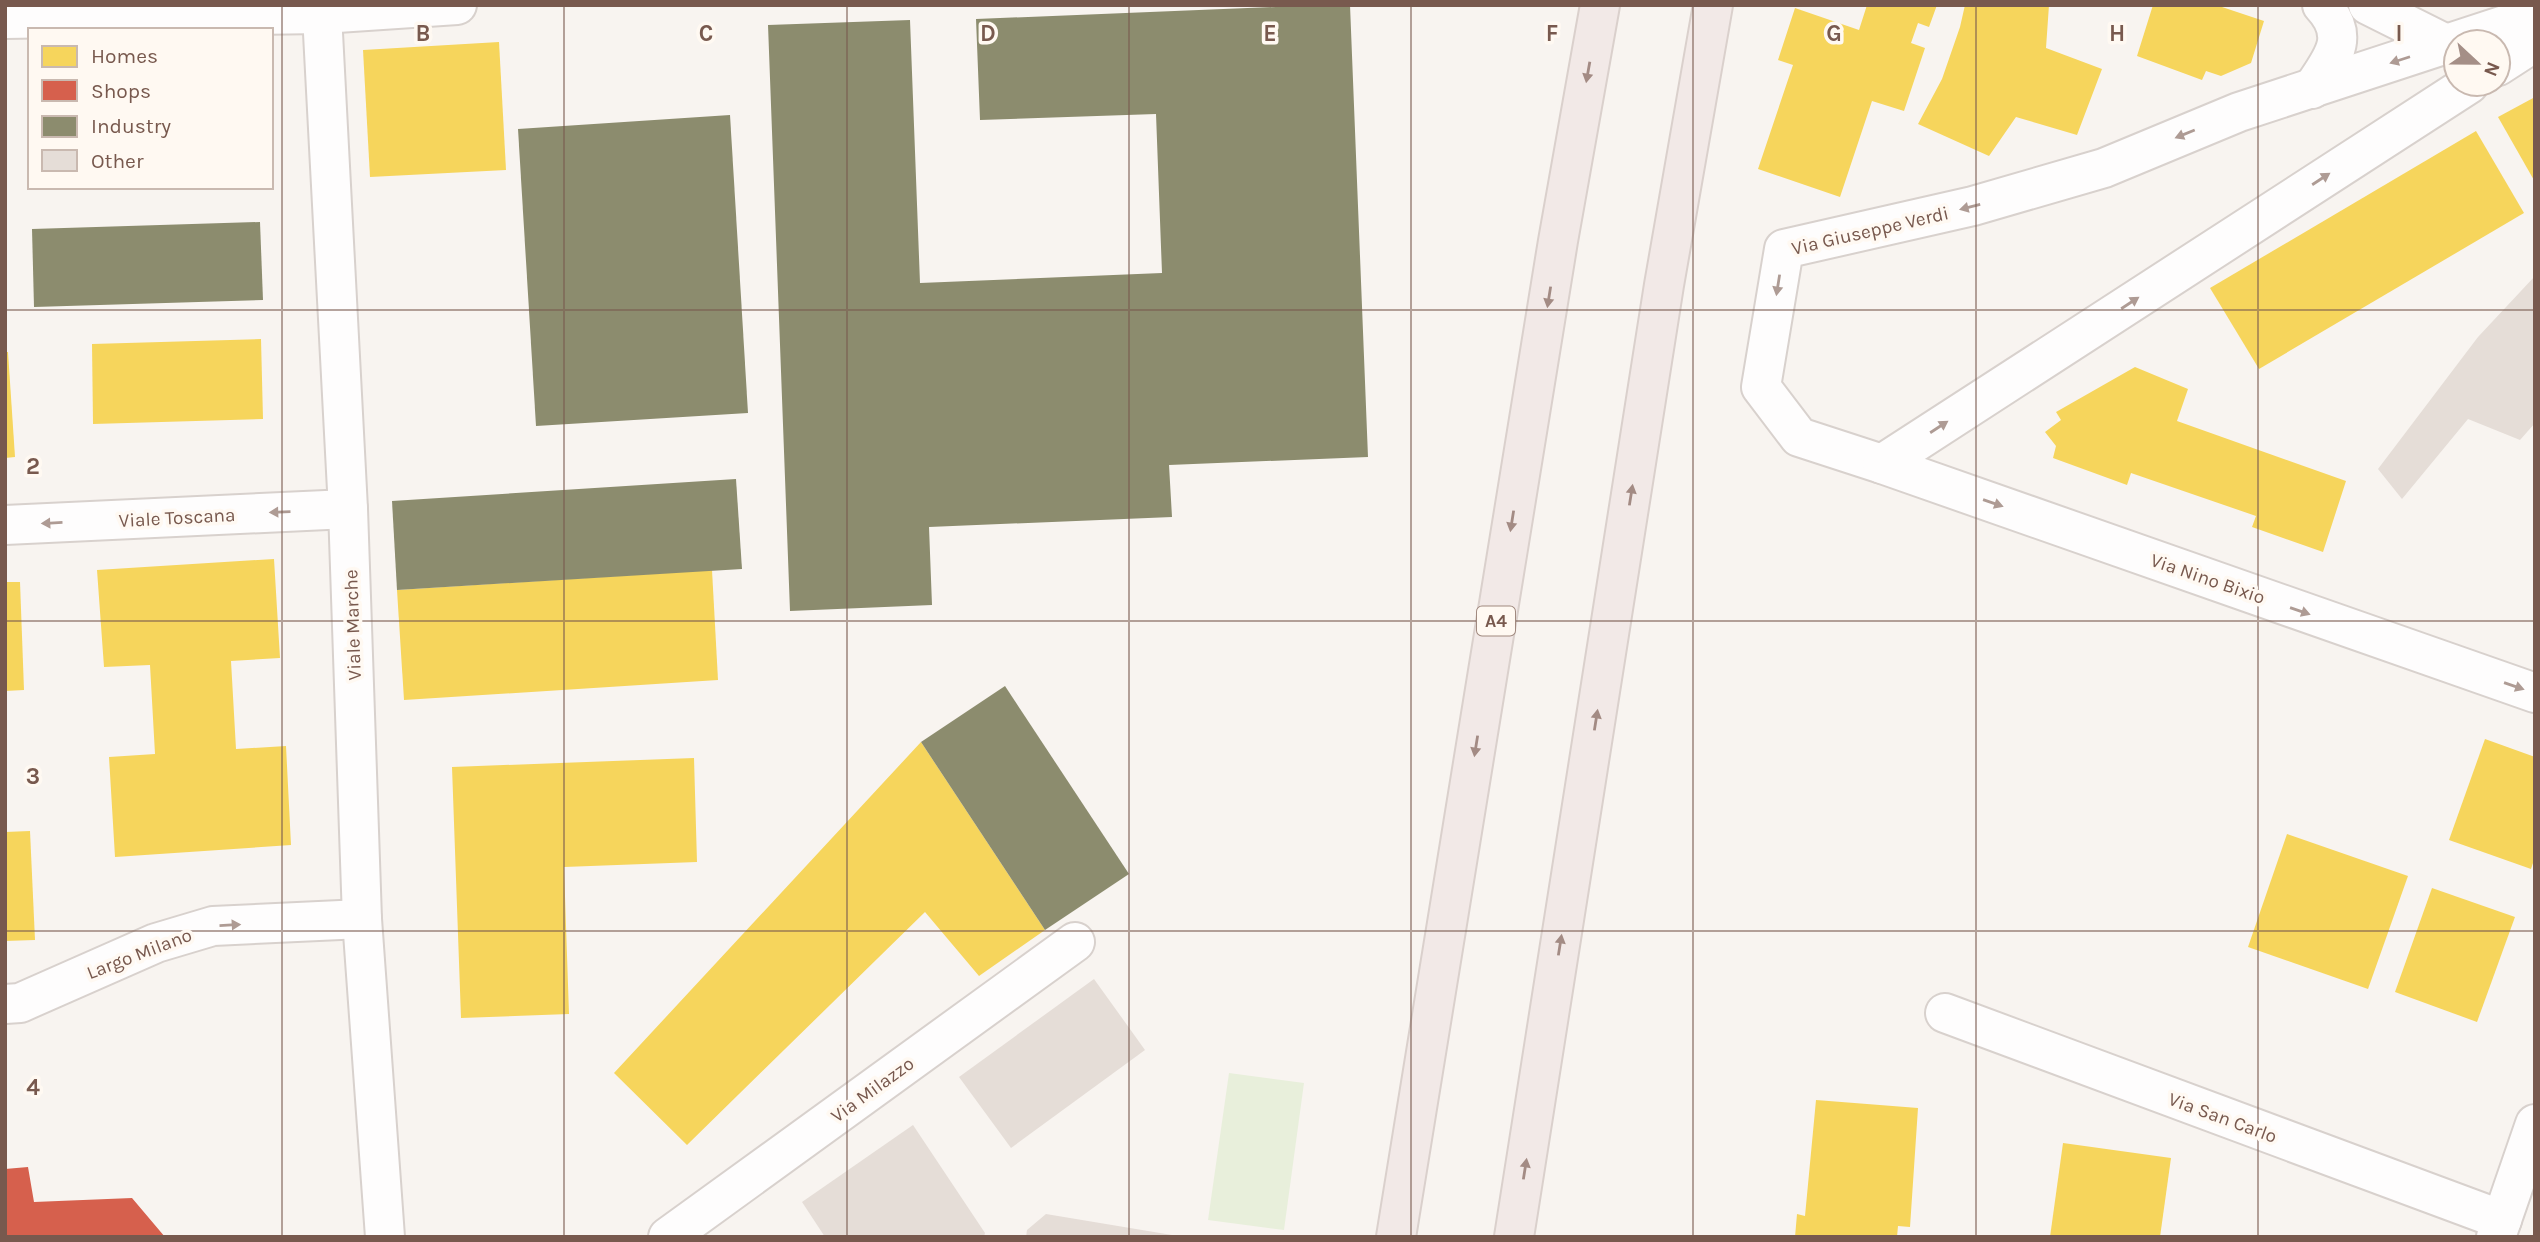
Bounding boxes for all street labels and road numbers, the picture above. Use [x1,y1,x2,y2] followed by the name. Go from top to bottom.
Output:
[1790,202,1951,260] street label: Via Giuseppe Verdi
[118,504,236,532] street label: Viale Toscana
[2148,549,2268,609] street label: Via Nino Bixio
[340,569,366,681] street label: Viale Marche
[1477,606,1515,636] road number: A4
[84,924,195,984] street label: Largo Milano
[827,1052,918,1127] street label: Via Milazzo
[2165,1088,2280,1148] street label: Via San Carlo

